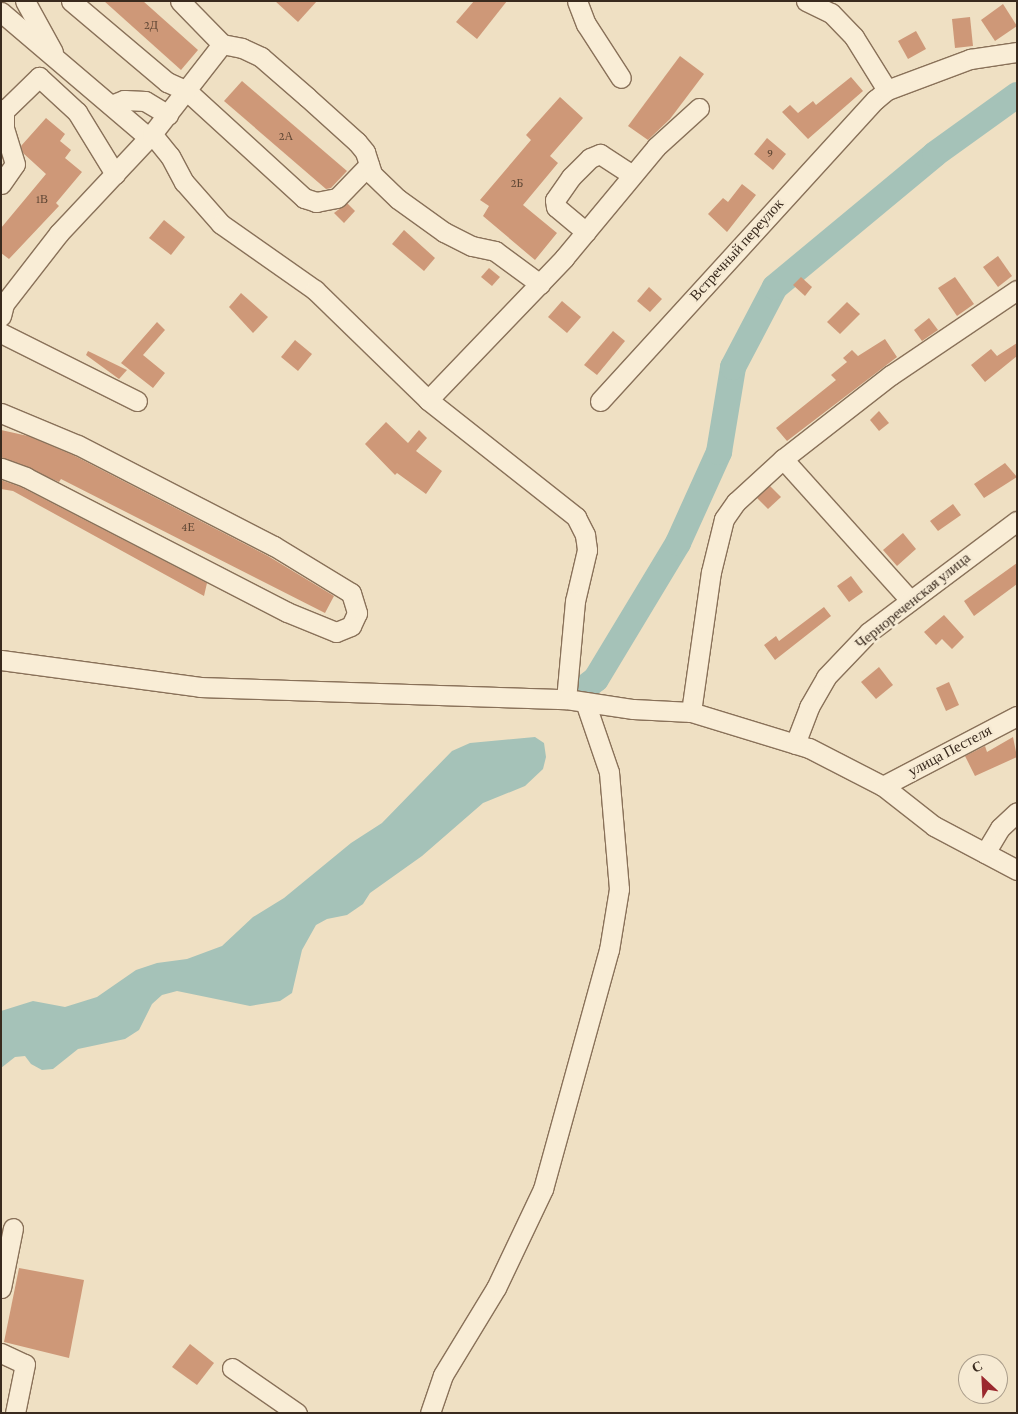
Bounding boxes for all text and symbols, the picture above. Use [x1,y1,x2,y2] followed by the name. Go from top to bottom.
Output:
[144,19,158,33] house number: 2Д
[279,130,293,144] house number: 2А
[767,147,773,161] house number: 9
[511,177,523,191] house number: 2Б
[36,193,48,207] house number: 1В
[686,195,788,305] street label: Встречный переулок
[181,521,195,535] house number: 4Е
[852,549,974,653] street label: Чернореченская улица
[905,721,995,781] street label: улица Пестеля
[958,1354,1008,1404] north arrow
[969,1357,985,1376] text: С

